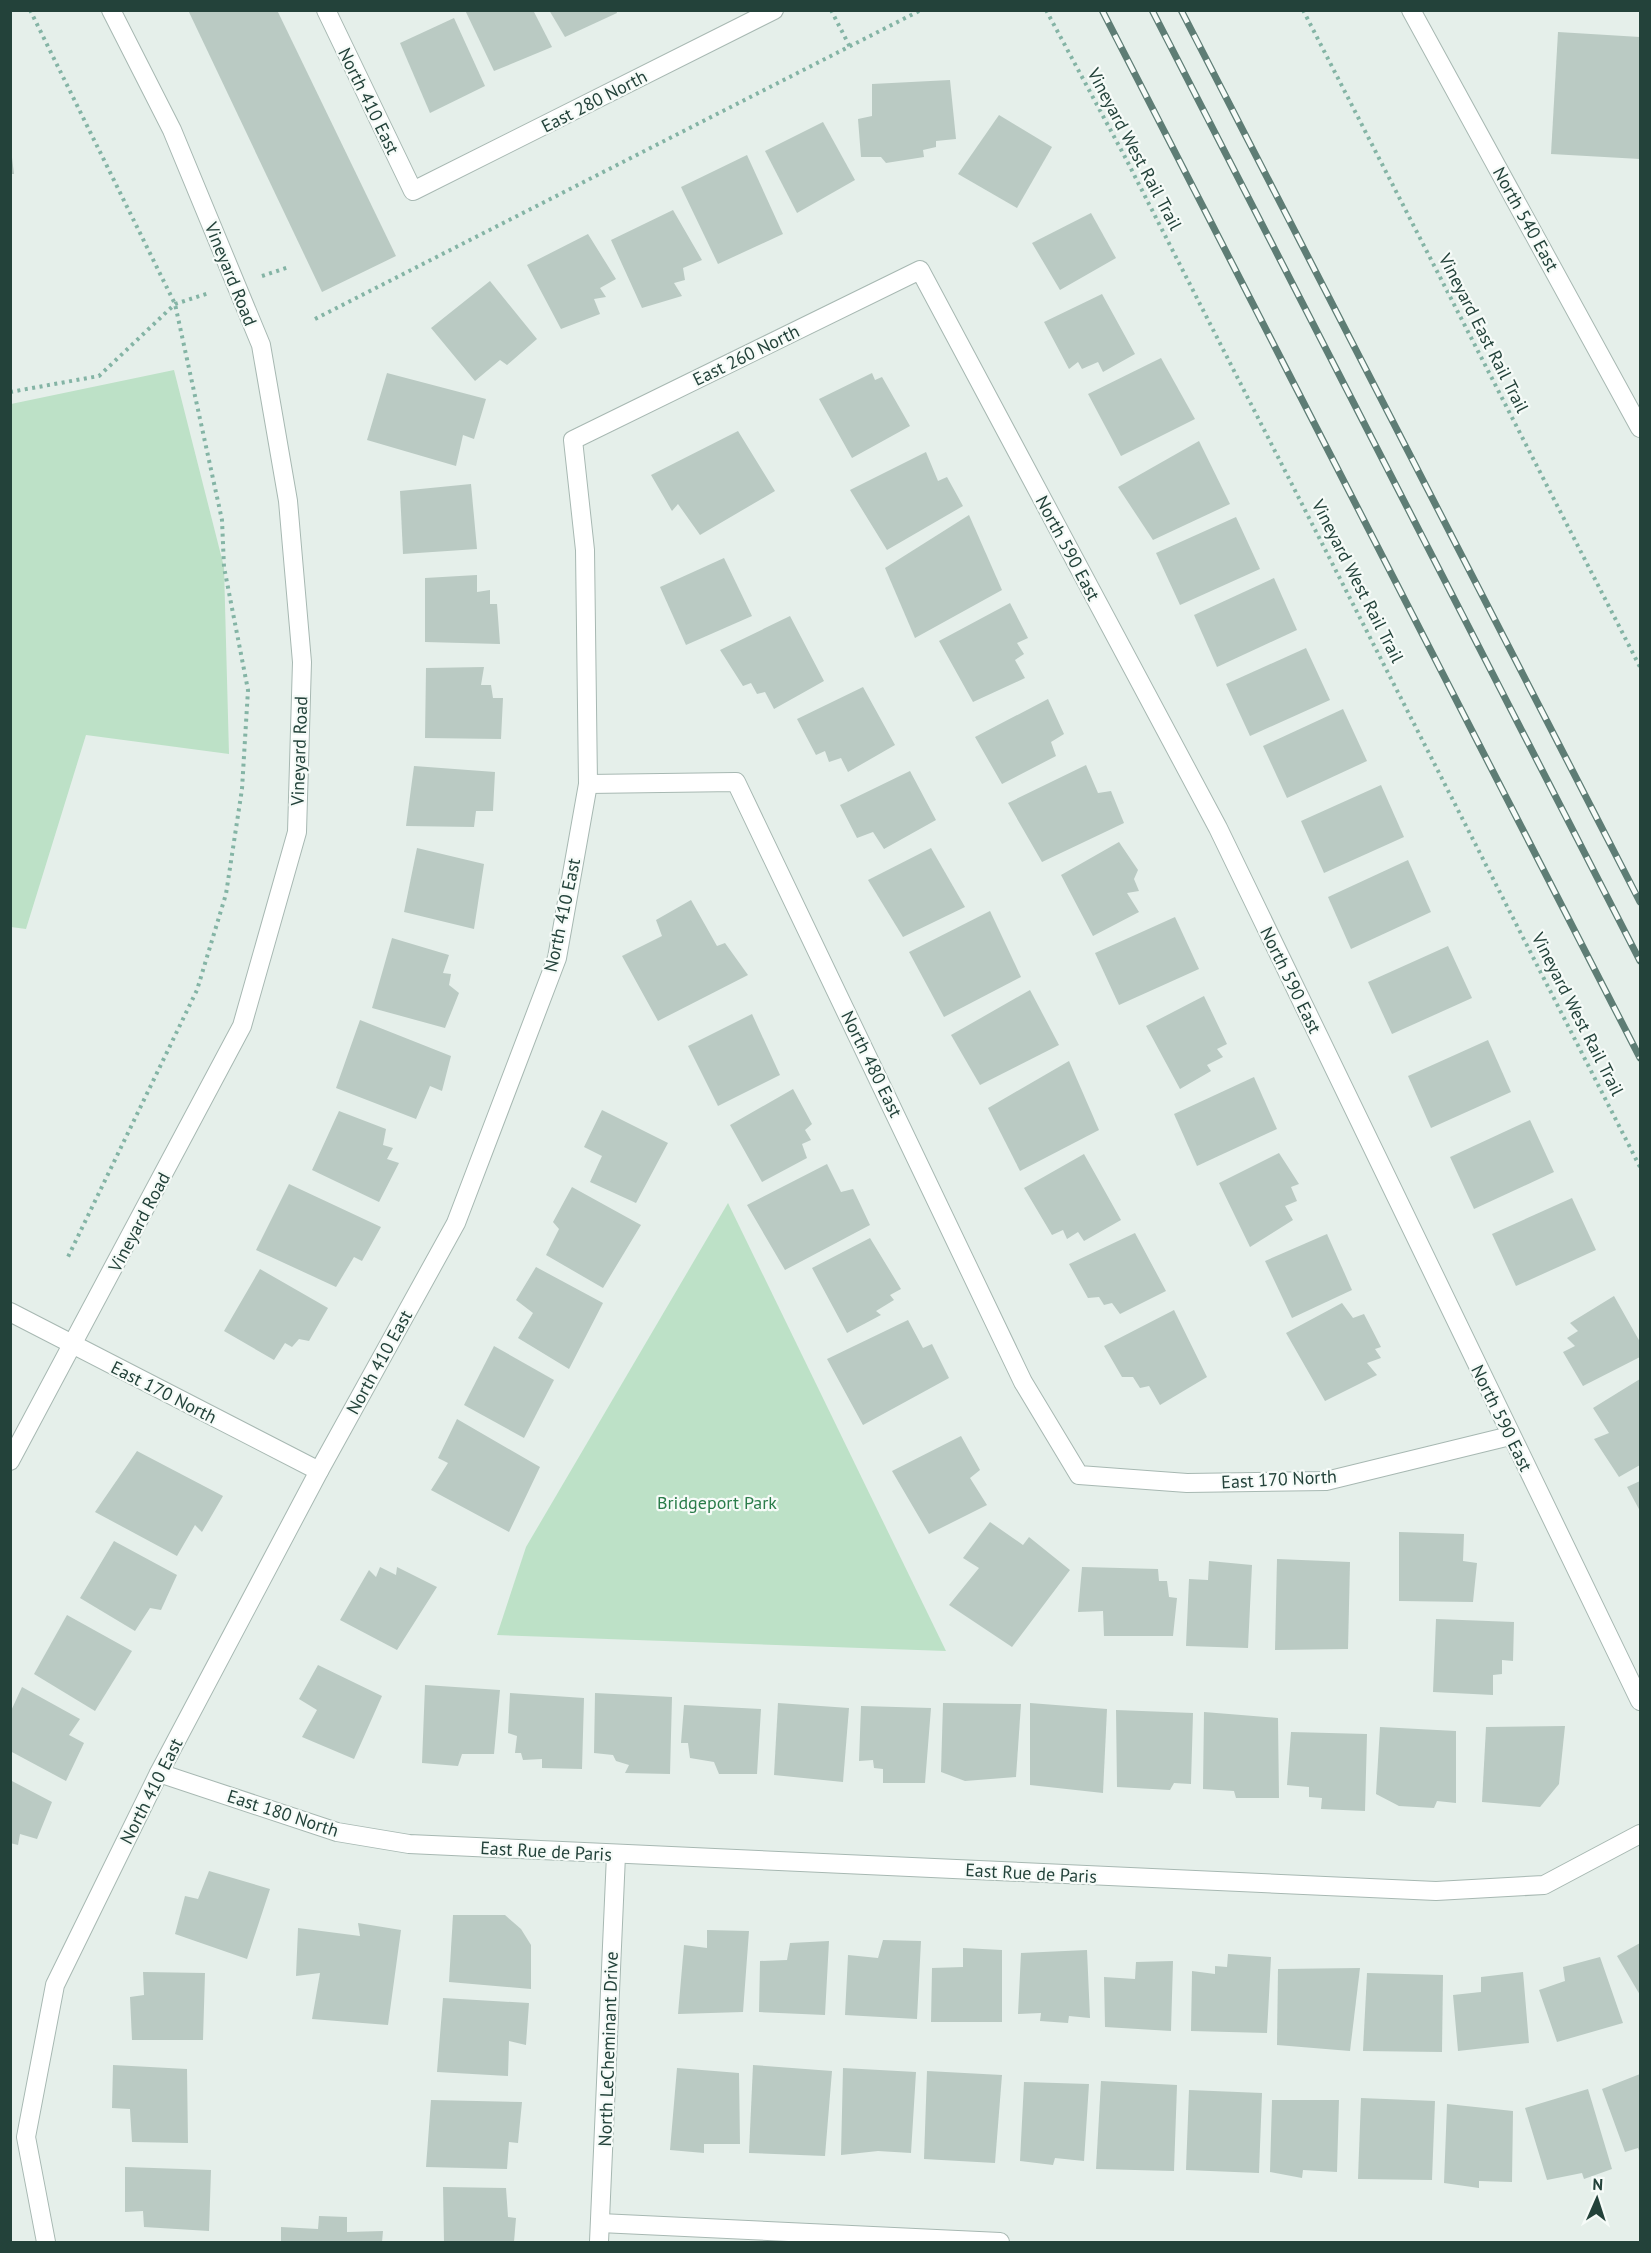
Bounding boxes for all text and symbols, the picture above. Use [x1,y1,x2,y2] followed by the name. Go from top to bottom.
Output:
[333,44,405,158] street label: North 410 East
[1082,63,1188,235] street label: Vineyard West Rail Trail
[537,64,651,138] street label: East 280 North
[1488,163,1564,275] street label: North 540 East
[199,218,262,329] street label: Vineyard Road
[1433,249,1534,417] street label: Vineyard East Rail Trail
[689,319,803,391] street label: East 260 North
[1031,492,1105,604] street label: North 590 East
[1306,495,1409,667] street label: Vineyard West Rail Trail
[286,696,312,807] street label: Vineyard Road
[539,856,585,974] street label: North 410 East
[1255,923,1327,1037] street label: North 590 East
[1526,928,1629,1100] street label: Vineyard West Rail Trail
[836,1007,908,1121] street label: North 480 East
[103,1168,175,1277] street label: Vineyard Road
[341,1306,417,1418] street label: North 410 East
[107,1355,221,1429] street label: East 170 North
[1466,1361,1538,1475] street label: North 590 East
[1221,1464,1337,1494] street label: East 170 North
[657,1491,777,1514] park label: Bridgeport Park
[114,1734,188,1848] street label: North 410 East
[224,1784,342,1842] street label: East 180 North
[480,1836,612,1866] street label: East Rue de Paris
[965,1858,1097,1888] street label: East Rue de Paris
[593,1951,623,2147] street label: North LeCheminant Drive
[1567,2169,1627,2229] north arrow
[1592,2174,1604,2194] text: N

